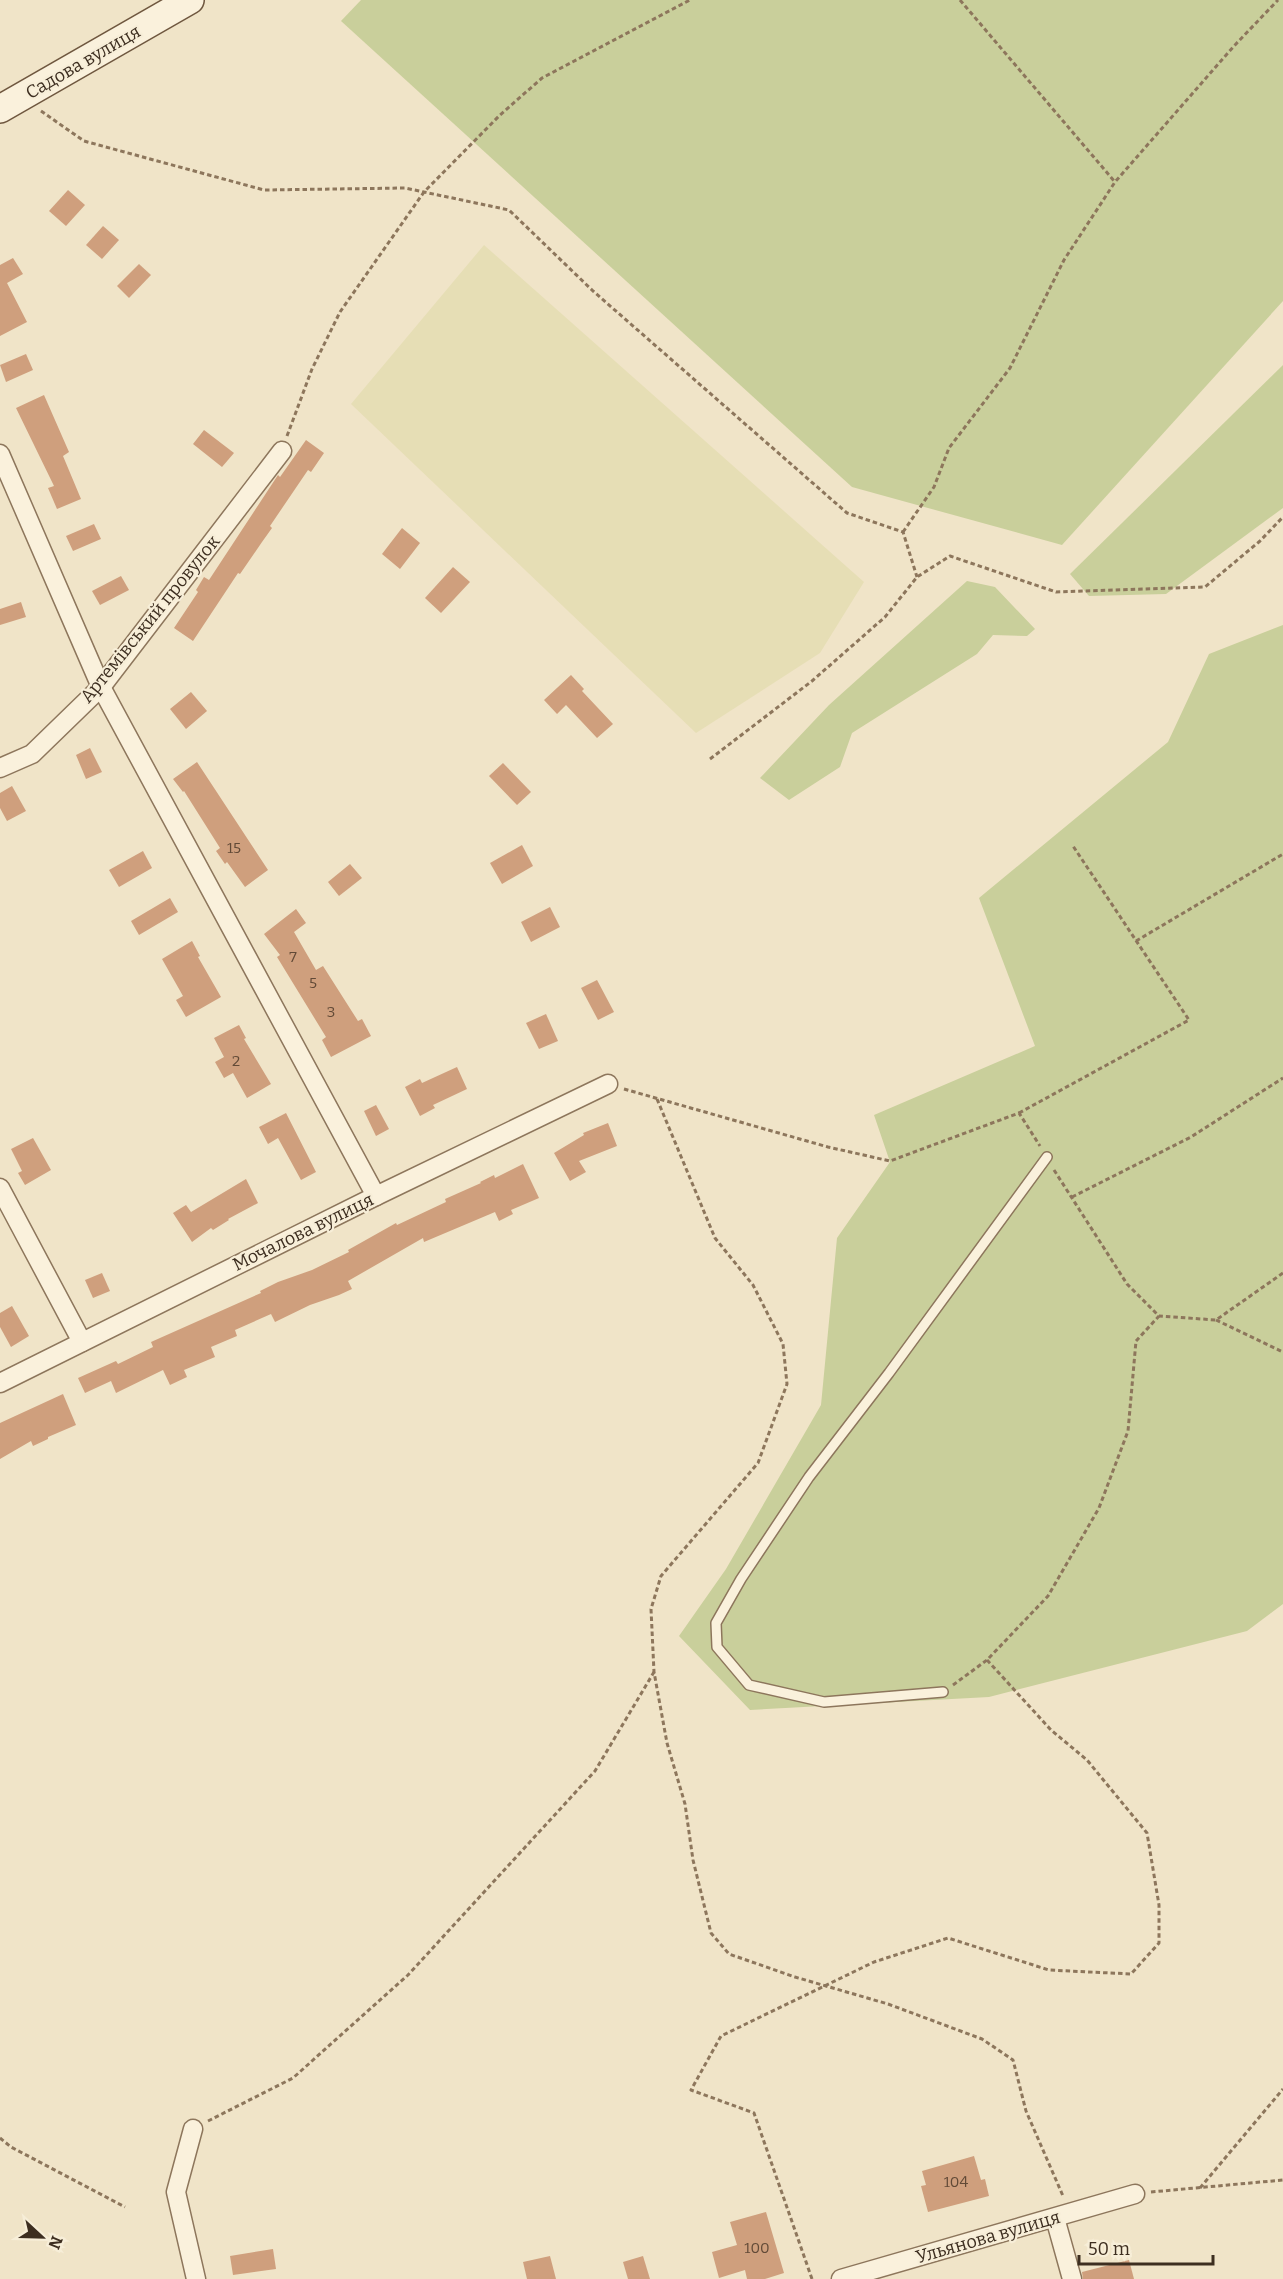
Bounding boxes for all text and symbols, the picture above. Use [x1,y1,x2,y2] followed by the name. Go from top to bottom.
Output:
[22,20,144,104] street label: Садова вулиця
[76,530,225,707] street label: Артемівський провулок
[227,839,241,857] house number: 15
[289,948,297,966] house number: 7
[309,974,317,992] house number: 5
[327,1003,335,1021] house number: 3
[232,1052,240,1070] house number: 2
[229,1188,377,1276] street label: Мочалова вулиця
[944,2173,968,2191] house number: 104
[913,2206,1063,2268] street label: Ульянова вулиця
[12,2207,72,2267] north arrow
[1079,2228,1212,2266] scale bar
[44,2233,67,2252] text: N
[1088,2238,1130,2260] text: 50 m
[744,2239,770,2257] house number: 100

